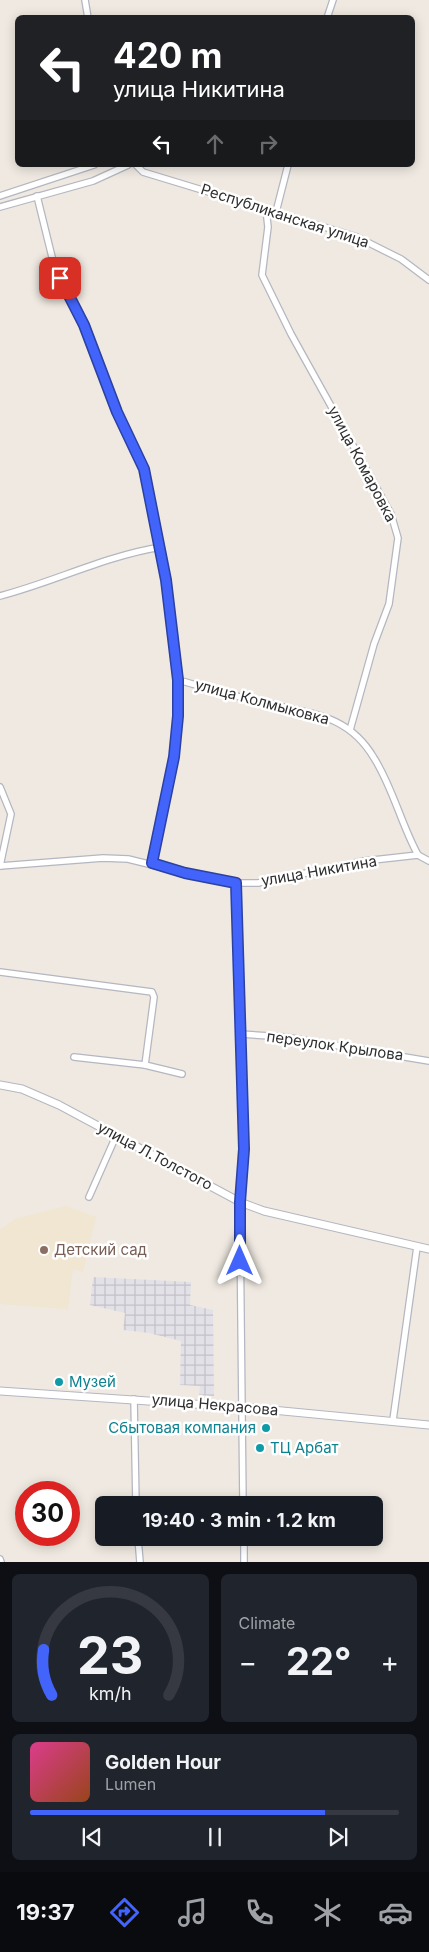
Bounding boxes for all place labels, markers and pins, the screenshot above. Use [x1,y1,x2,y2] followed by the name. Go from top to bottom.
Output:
[39,257,81,299] pin
[54,1240,147,1259] place label: Детский сад
[38,1244,50,1256] marker: Детский сад
[69,1372,116,1391] place label: Музей
[53,1376,65,1388] marker: Музей
[108,1418,256,1437] place label: Сбытовая компания
[260,1422,272,1434] marker: Сбытовая компания
[270,1438,339,1457] place label: ТЦ Арбат
[254,1442,266,1454] marker: ТЦ Арбат

